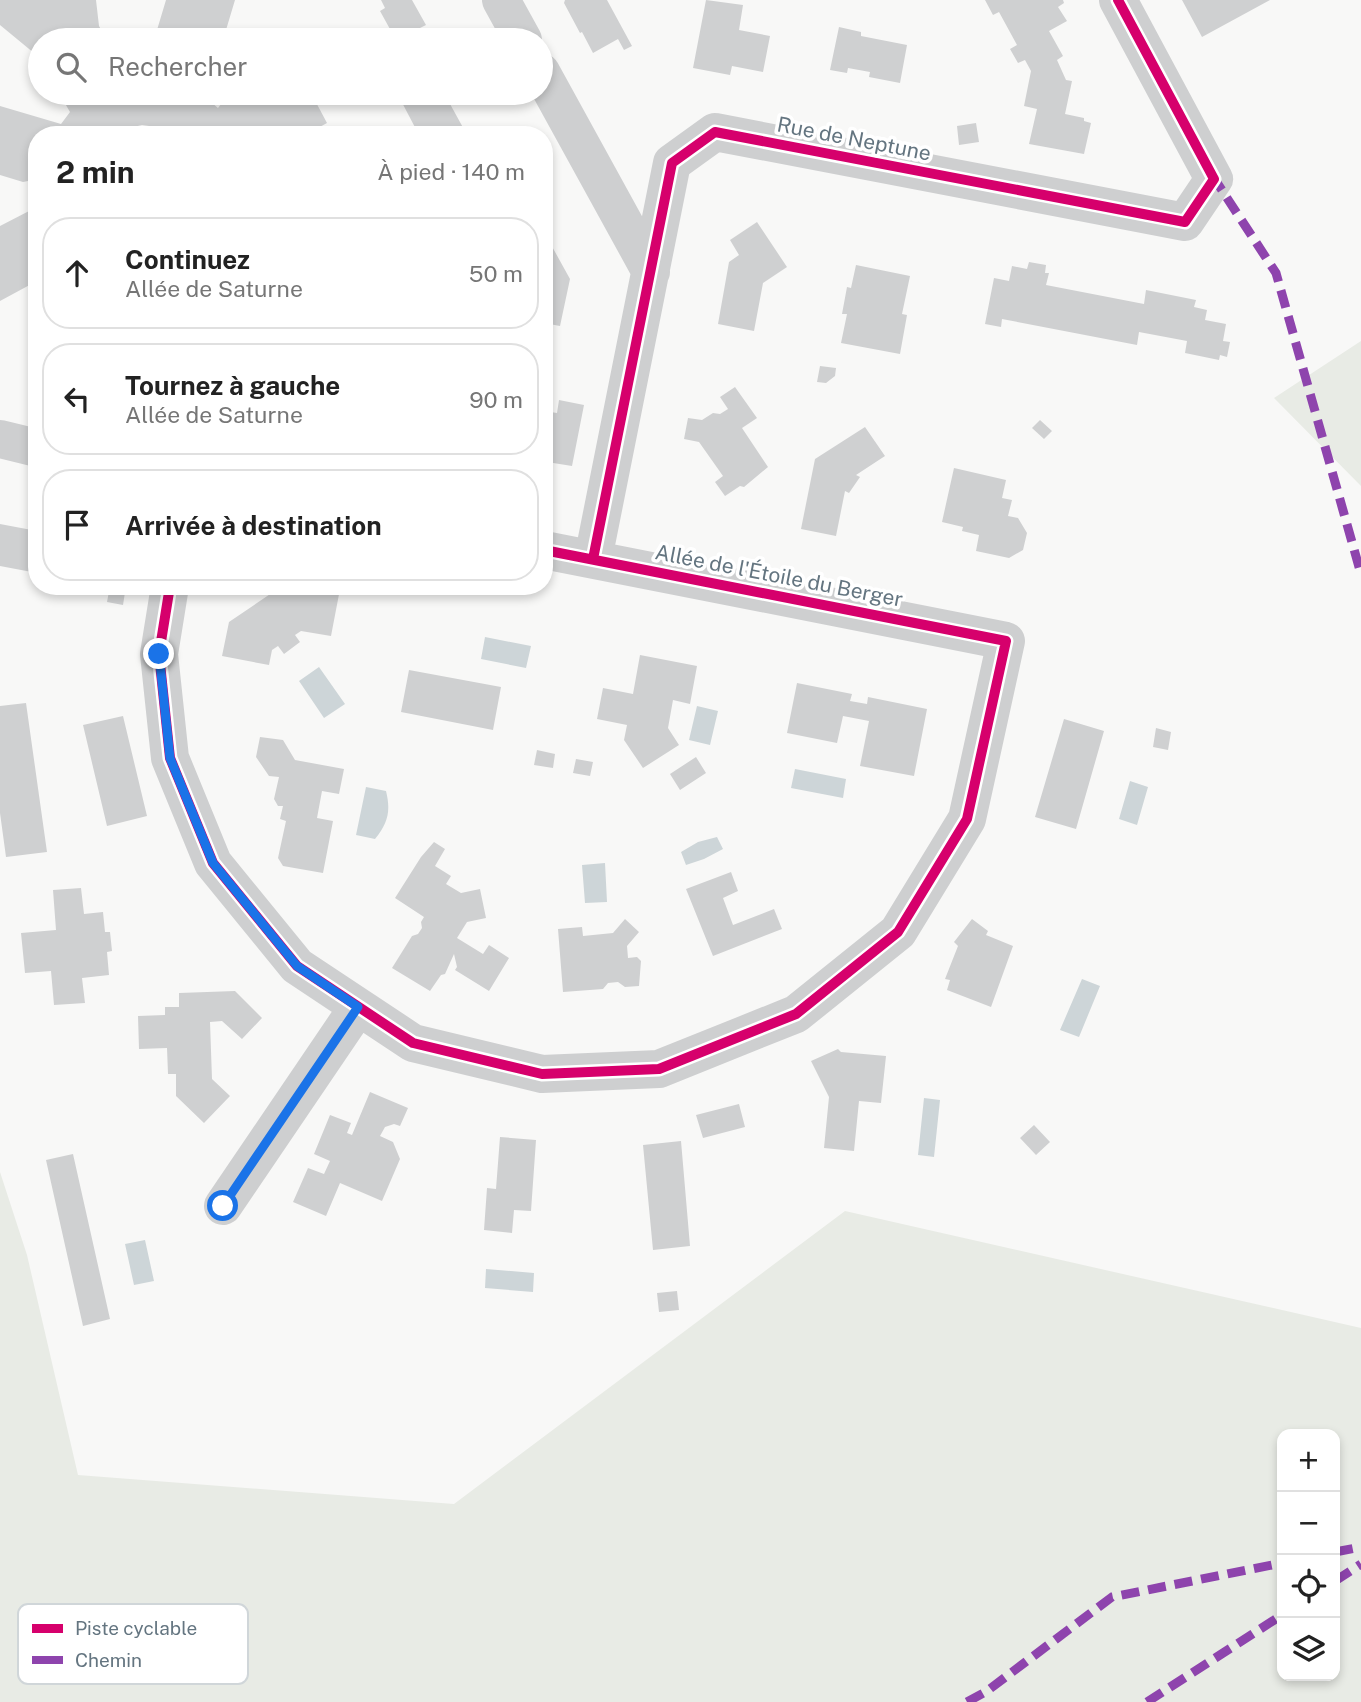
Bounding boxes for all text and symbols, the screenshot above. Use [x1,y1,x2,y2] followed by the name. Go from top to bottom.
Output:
[28,28,553,105] search box
[52,48,90,86] icon: search
[108,51,247,82] text: Rechercher
[775,111,933,166] street label: Rue de Neptune
[56,154,135,190] text: 2 min
[377,158,525,185] text: À pied · 140 m
[125,244,250,275] text: Continuez
[58,254,96,292] icon: ahead
[469,260,523,287] text: 50 m
[125,275,303,302] text: Allée de Saturne
[125,370,340,401] text: Tournez à gauche
[58,380,96,418] icon: left
[469,386,523,413] text: 90 m
[125,401,303,428] text: Allée de Saturne
[58,506,96,544] icon: arrive
[125,510,382,541] text: Arrivée à destination
[653,539,905,612] street label: Allée de l'Étoile du Berger
[143,638,174,669] route end
[207,1190,238,1221] route start
[1277,1429,1340,1681] map controls
[1277,1429,1340,1492] button: +
[1277,1492,1340,1555] button: −
[1277,1555,1340,1618] button: locate
[18,1604,248,1684] legend
[75,1617,197,1639] text: Piste cyclable
[1277,1618,1340,1681] button: layers
[75,1649,142,1671] text: Chemin

